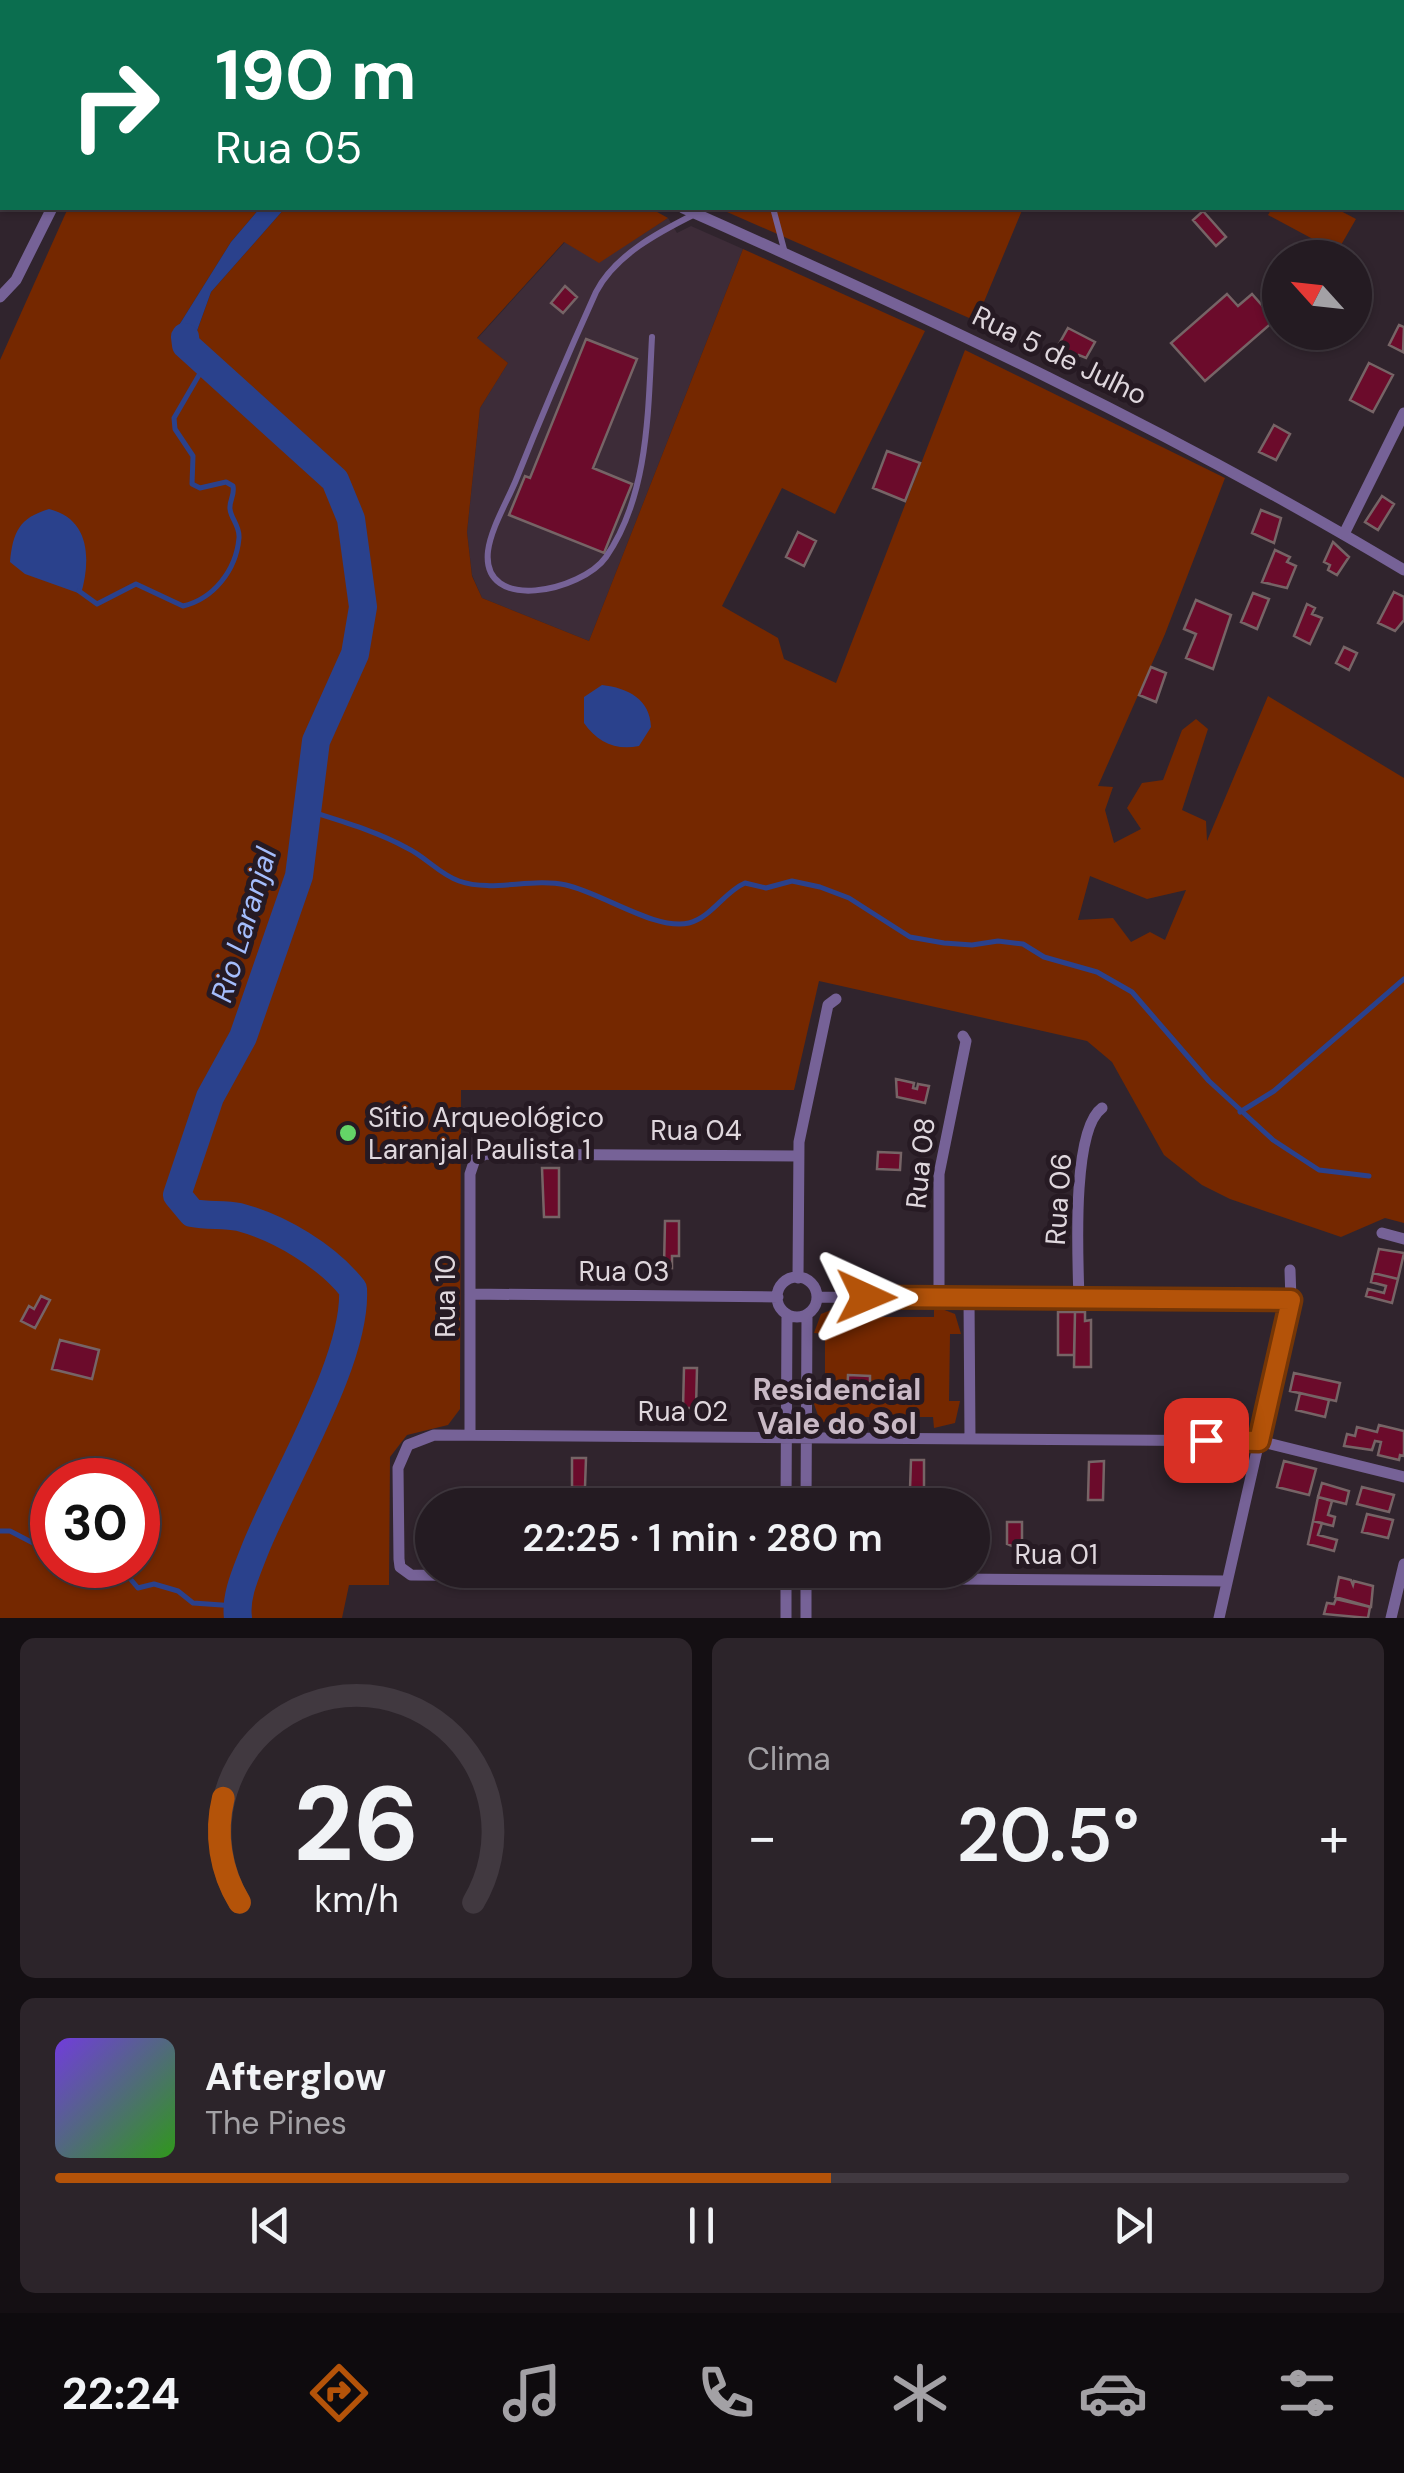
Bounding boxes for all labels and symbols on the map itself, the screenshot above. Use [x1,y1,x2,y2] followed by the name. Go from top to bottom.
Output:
[1262,240,1372,350] north arrow
[966,297,1153,414] street label: Rua 5 de Julho
[202,842,286,1007] water label: Rio Laranjal
[368,1099,604,1168] place label: Sítio Arqueológico Laranjal Paulista 1
[650,1112,742,1149] street label: Rua 04
[897,1116,944,1211] street label: Rua 08
[337,1122,359,1144] marker: Sítio Arqueológico Laranjal Paulista 1
[1037,1152,1080,1246] street label: Rua 06
[814,1245,918,1349] position arrow
[578,1253,670,1290] street label: Rua 03
[427,1254,464,1338] street label: Rua 10
[753,1370,921,1443] district label: Residencial Vale do Sol
[638,1393,728,1430] street label: Rua 02
[1164,1398,1249,1483] pin
[30,1458,160,1588] speed limit sign: 30
[1014,1536,1098,1573] street label: Rua 01

